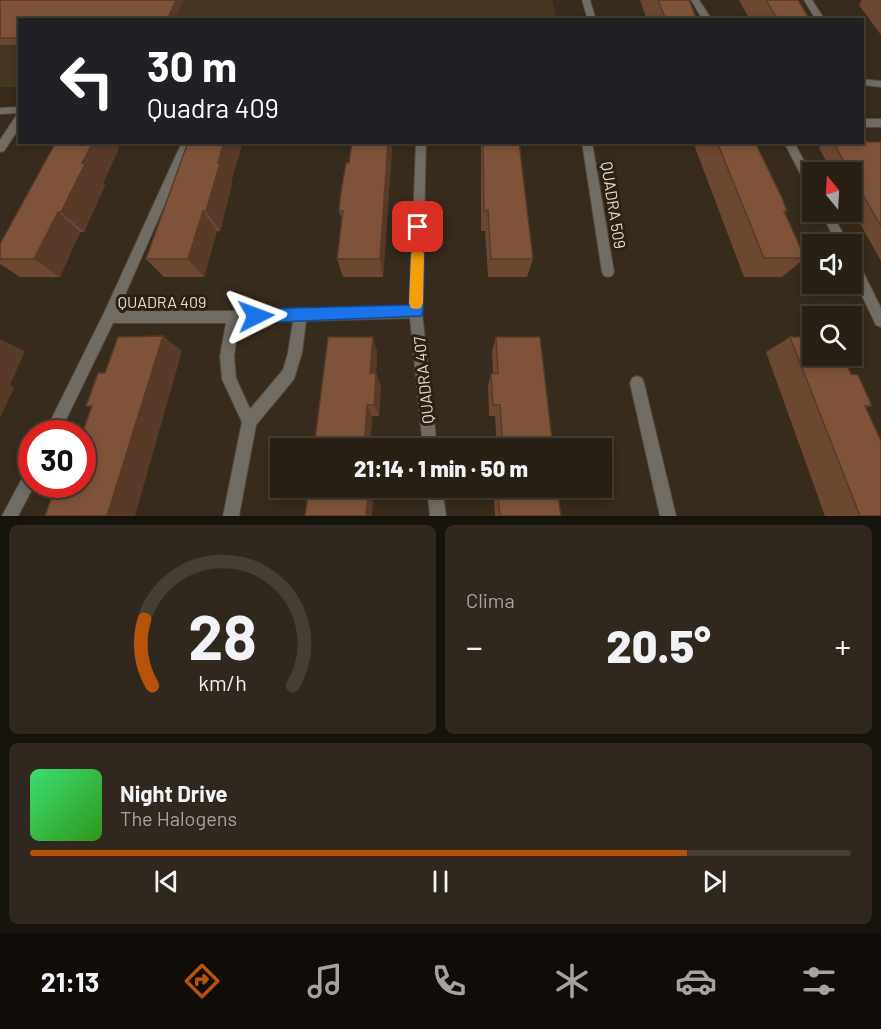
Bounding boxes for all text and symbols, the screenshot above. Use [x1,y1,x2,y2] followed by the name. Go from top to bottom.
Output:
[147,40,237,90] text: 30 m
[48,42,126,120] icon: left
[147,91,279,123] text: Quadra 409
[598,160,630,250] street label: QUADRA 509
[802,162,862,222] north arrow
[802,162,862,366] map controls
[392,201,443,252] pin
[401,210,434,243] icon: arrive
[802,234,862,294] button: sound
[224,284,288,348] position arrow
[118,292,206,311] street label: QUADRA 409
[802,306,862,366] button: search
[409,335,437,425] street label: QUADRA 407
[18,420,96,498] speed limit sign: 30
[354,455,528,481] text: 21:14 · 1 min · 50 m
[466,588,515,612] text: Clima
[188,598,257,672] text: 28
[606,618,711,672] text: 20.5°
[466,626,483,666] text: −
[835,626,851,666] text: +
[198,671,247,696] text: km/h
[120,780,228,806] text: Night Drive
[120,806,237,830] text: The Halogens
[150,865,183,898] icon: previous
[424,865,457,898] icon: pause
[698,865,731,898] icon: next
[181,960,223,1002] icon: directions
[304,960,346,1002] icon: music
[428,960,470,1002] icon: phone
[551,960,593,1002] icon: climate
[675,960,717,1002] icon: car
[798,960,840,1002] icon: filters
[41,965,99,997] text: 21:13

